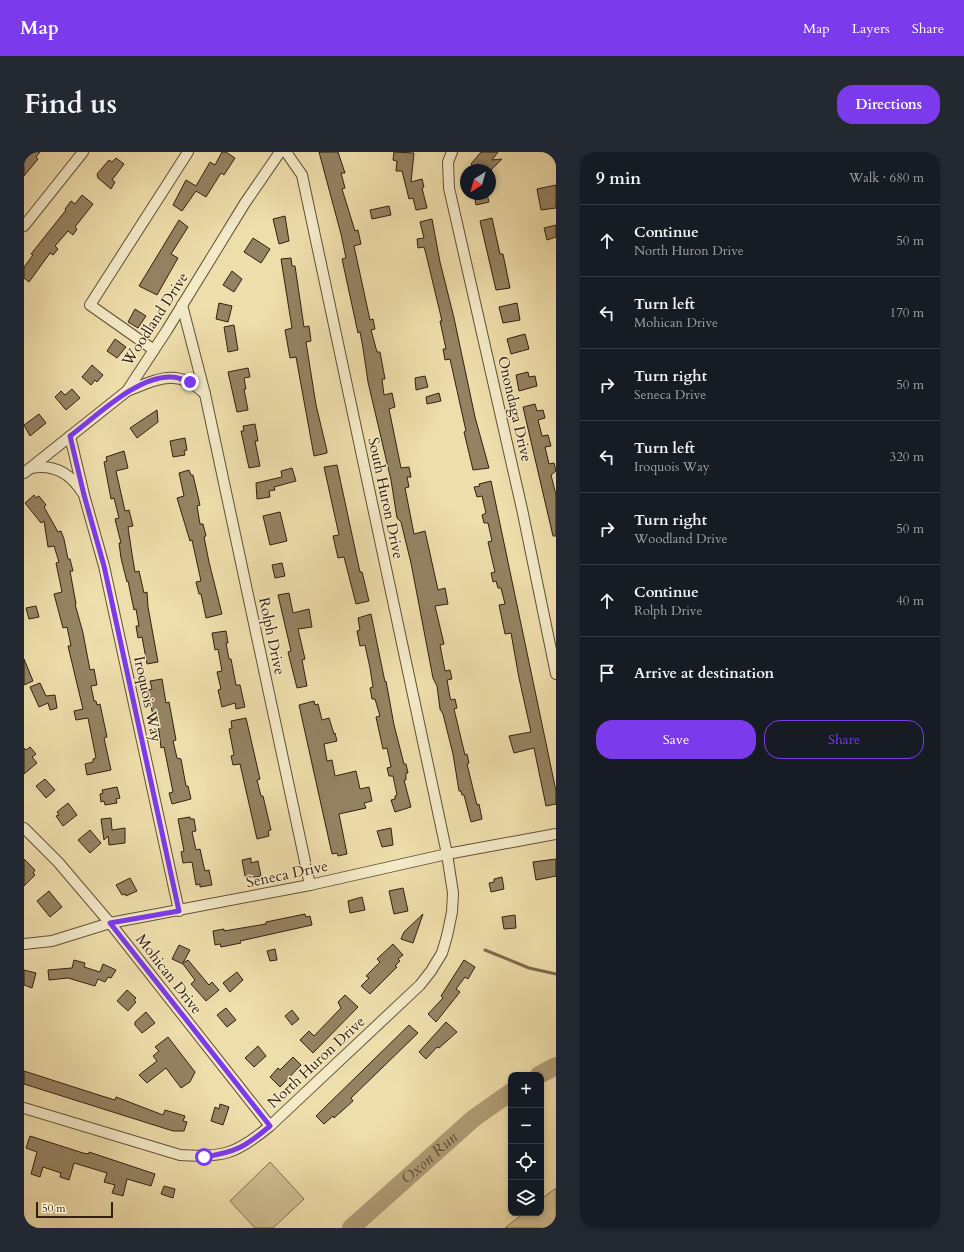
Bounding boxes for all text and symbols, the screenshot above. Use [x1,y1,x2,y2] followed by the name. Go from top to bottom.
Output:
[20,15,59,41] text: Map
[803,19,830,38] text: Map
[852,19,890,38] text: Layers
[912,19,944,38] text: Share
[24,85,117,123] text: Find us
[837,85,940,124] button: Directions
[460,164,496,200] north arrow
[596,167,641,190] text: 9 min
[849,169,924,187] text: Walk · 680 m
[634,222,699,242] text: Continue
[596,230,618,252] icon: ahead
[896,232,924,250] text: 50 m
[634,242,744,260] text: North Huron Drive
[117,268,193,371] street label: Woodland Drive
[634,294,695,314] text: Turn left
[596,302,618,324] icon: left
[890,304,924,322] text: 170 m
[634,314,718,332] text: Mohican Drive
[493,354,537,464] street label: Onondaga Drive
[634,366,707,386] text: Turn right
[181,373,199,391] route end
[596,374,618,396] icon: right
[896,376,924,394] text: 50 m
[634,386,706,404] text: Seneca Drive
[363,435,409,561] street label: South Huron Drive
[634,438,695,458] text: Turn left
[596,446,618,468] icon: left
[890,448,924,466] text: 320 m
[634,458,710,476] text: Iroquois Way
[634,510,707,530] text: Turn right
[596,518,618,540] icon: right
[896,520,924,538] text: 50 m
[634,530,728,548] text: Woodland Drive
[634,582,699,602] text: Continue
[596,590,618,612] icon: ahead
[896,592,924,610] text: 40 m
[254,595,290,677] street label: Rolph Drive
[634,602,702,620] text: Rolph Drive
[129,654,167,744] street label: Iroquois Way
[596,662,618,684] icon: arrive
[634,663,774,683] text: Arrive at destination
[596,720,756,759] button: Save
[764,720,924,759] button: Share
[244,856,330,892] street label: Seneca Drive
[131,930,207,1018] street label: Mohican Drive
[263,1011,369,1112] street label: North Huron Drive
[508,1072,544,1216] map controls
[508,1072,544,1108] button: +
[508,1108,544,1144] button: −
[396,1127,462,1189] water label: Oxon Run
[508,1144,544,1180] button: locate
[195,1148,213,1166] route start
[508,1180,544,1216] button: layers
[36,1200,113,1219] scale bar
[42,1201,66,1216] text: 50 m

